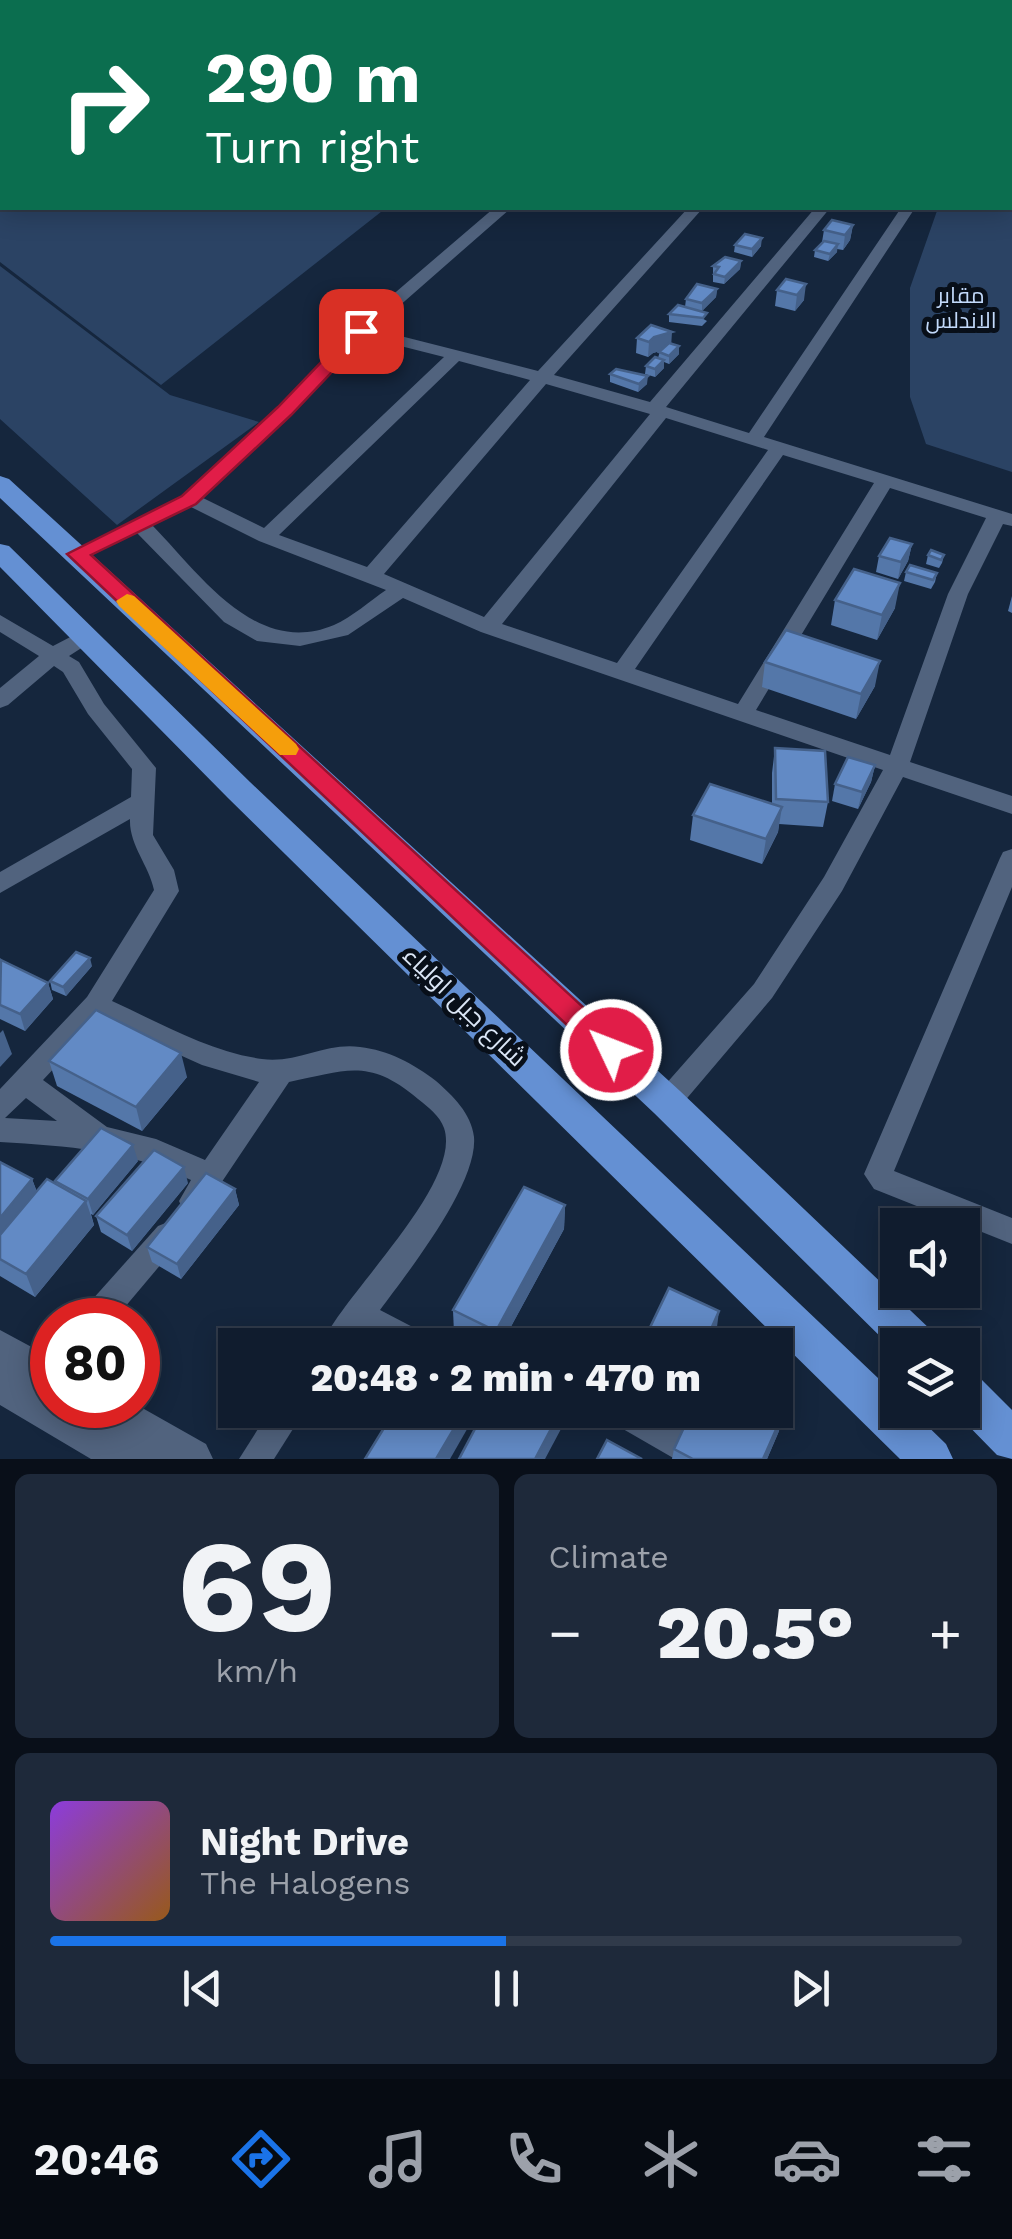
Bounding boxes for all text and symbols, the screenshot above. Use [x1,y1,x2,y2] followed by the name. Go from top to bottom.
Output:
[205,37,421,119] text: 290 m
[40,40,170,170] icon: right
[205,121,419,174] text: Turn right
[925,283,997,334] park label: مقابر الاندلس
[319,289,404,374] pin
[334,304,389,359] icon: arrive
[396,940,532,1074] street label: شارع جبل اولياء
[559,998,663,1102] position arrow
[880,1208,980,1428] map controls
[880,1208,980,1308] button: sound
[30,1298,160,1428] speed limit sign: 80
[880,1328,980,1428] button: layers
[310,1356,701,1400] text: 20:48 · 2 min · 470 m
[177,1510,337,1663] text: 69
[549,1538,669,1576] text: Climate
[656,1588,854,1676] text: 20.5°
[549,1601,582,1665] text: −
[929,1601,962,1665] text: +
[216,1652,298,1690] text: km/h
[200,1820,409,1864] text: Night Drive
[200,1864,410,1902] text: The Halogens
[175,1961,230,2016] icon: previous
[479,1961,534,2016] icon: pause
[783,1961,838,2016] icon: next
[226,2124,296,2194] icon: directions
[363,2124,433,2194] icon: music
[499,2124,569,2194] icon: phone
[636,2124,706,2194] icon: climate
[772,2124,842,2194] icon: car
[909,2124,979,2194] icon: filters
[33,2133,159,2186] text: 20:46

